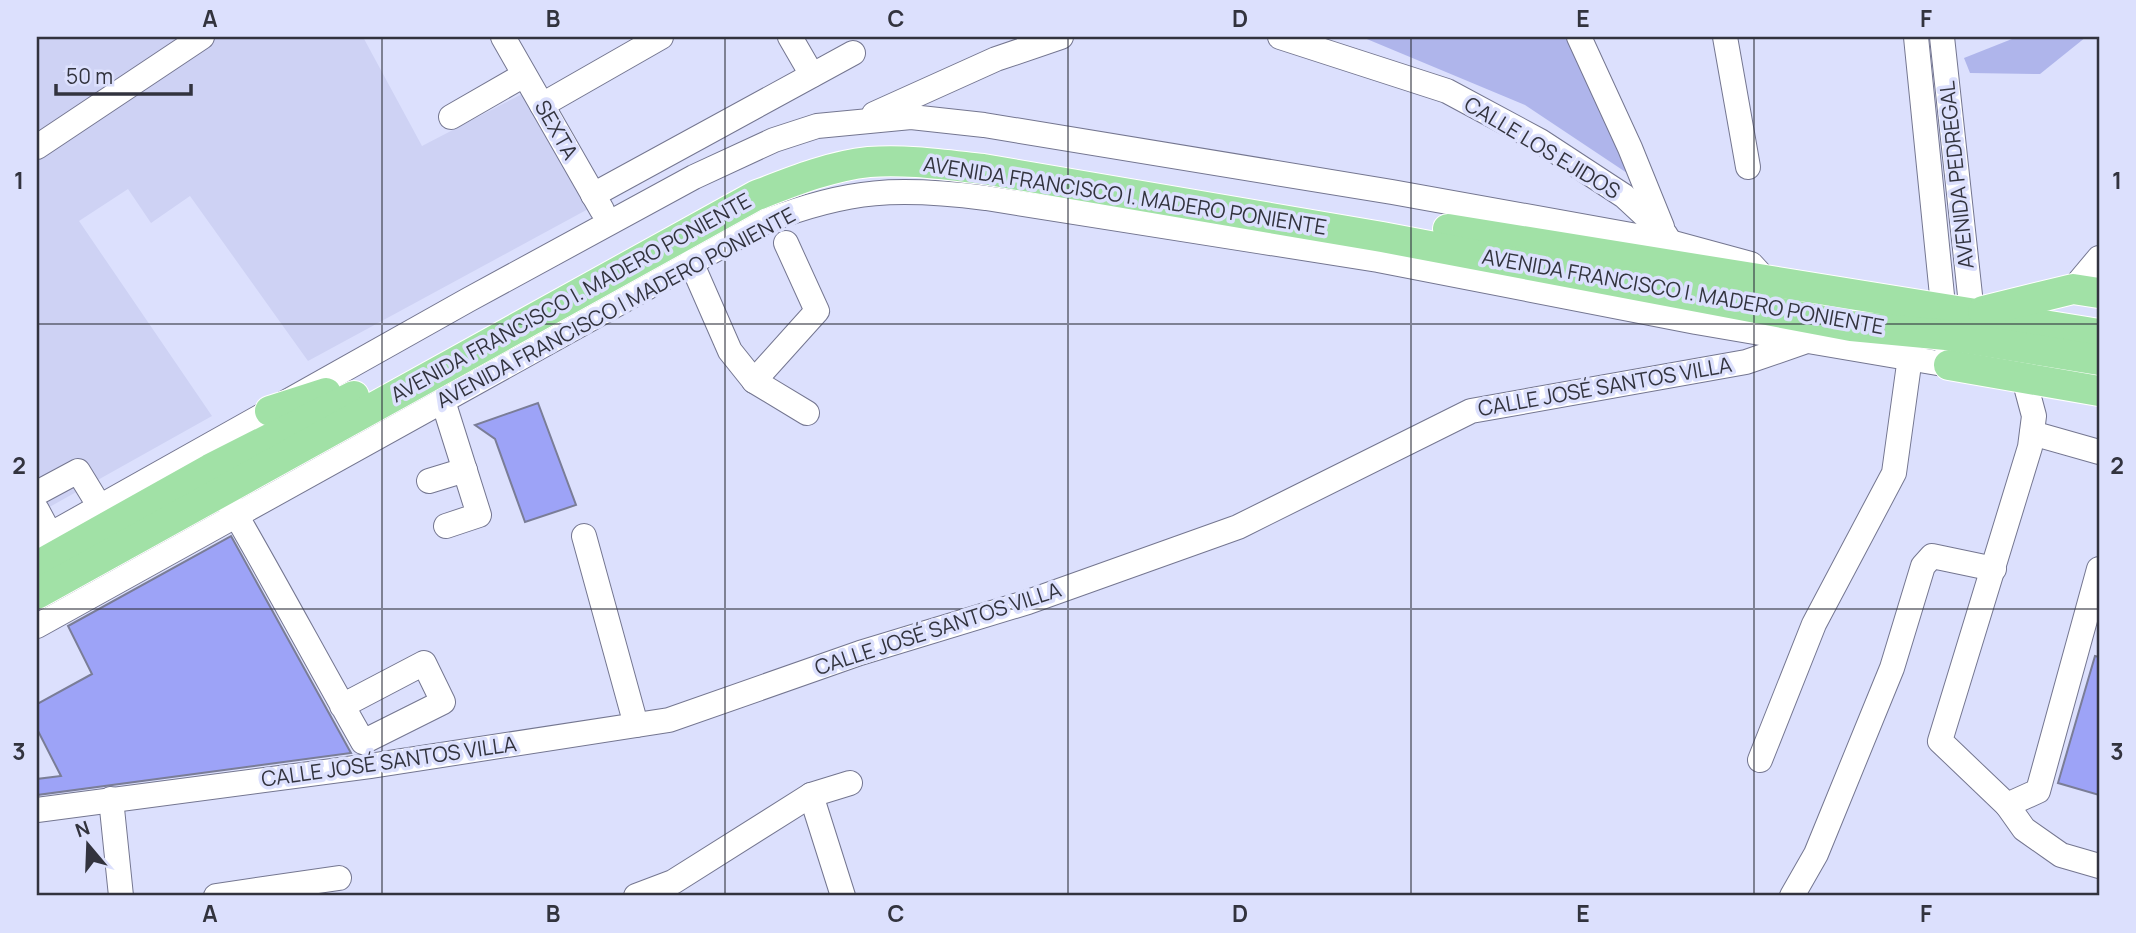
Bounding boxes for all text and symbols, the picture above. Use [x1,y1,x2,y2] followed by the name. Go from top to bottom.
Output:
[202,2,218,34] text: A
[546,2,560,34] text: B
[888,2,905,34] text: C
[1232,2,1248,34] text: D
[1576,2,1590,34] text: E
[1920,2,1932,34] text: F
[56,52,191,96] scale bar
[66,62,113,90] text: 50 m
[1932,80,1980,270] street label: AVENIDA PEDREGAL
[1459,90,1626,205] street label: CALLE LOS EJIDOS
[529,95,585,164] street label: SEXTA
[922,149,1329,241] street label: AVENIDA FRANCISCO I. MADERO PONIENTE
[14,164,24,196] text: 1
[2112,164,2122,196] text: 1
[385,186,756,408] street label: AVENIDA FRANCISCO I. MADERO PONIENTE
[431,200,800,414] street label: AVENIDA FRANCISCO I MADERO PONIENTE
[1480,242,1886,340] street label: AVENIDA FRANCISCO I. MADERO PONIENTE
[1476,350,1734,422] street label: CALLE JOSÉ SANTOS VILLA
[12,449,26,481] text: 2
[2110,449,2124,481] text: 2
[811,575,1064,681] street label: CALLE JOSÉ SANTOS VILLA
[259,729,518,793] street label: CALLE JOSÉ SANTOS VILLA
[12,735,26,767] text: 3
[2110,735,2124,767] text: 3
[52,810,122,880] north arrow
[72,814,93,843] text: N
[202,897,218,929] text: A
[546,897,560,929] text: B
[888,897,905,929] text: C
[1232,897,1248,929] text: D
[1576,897,1590,929] text: E
[1920,897,1932,929] text: F

